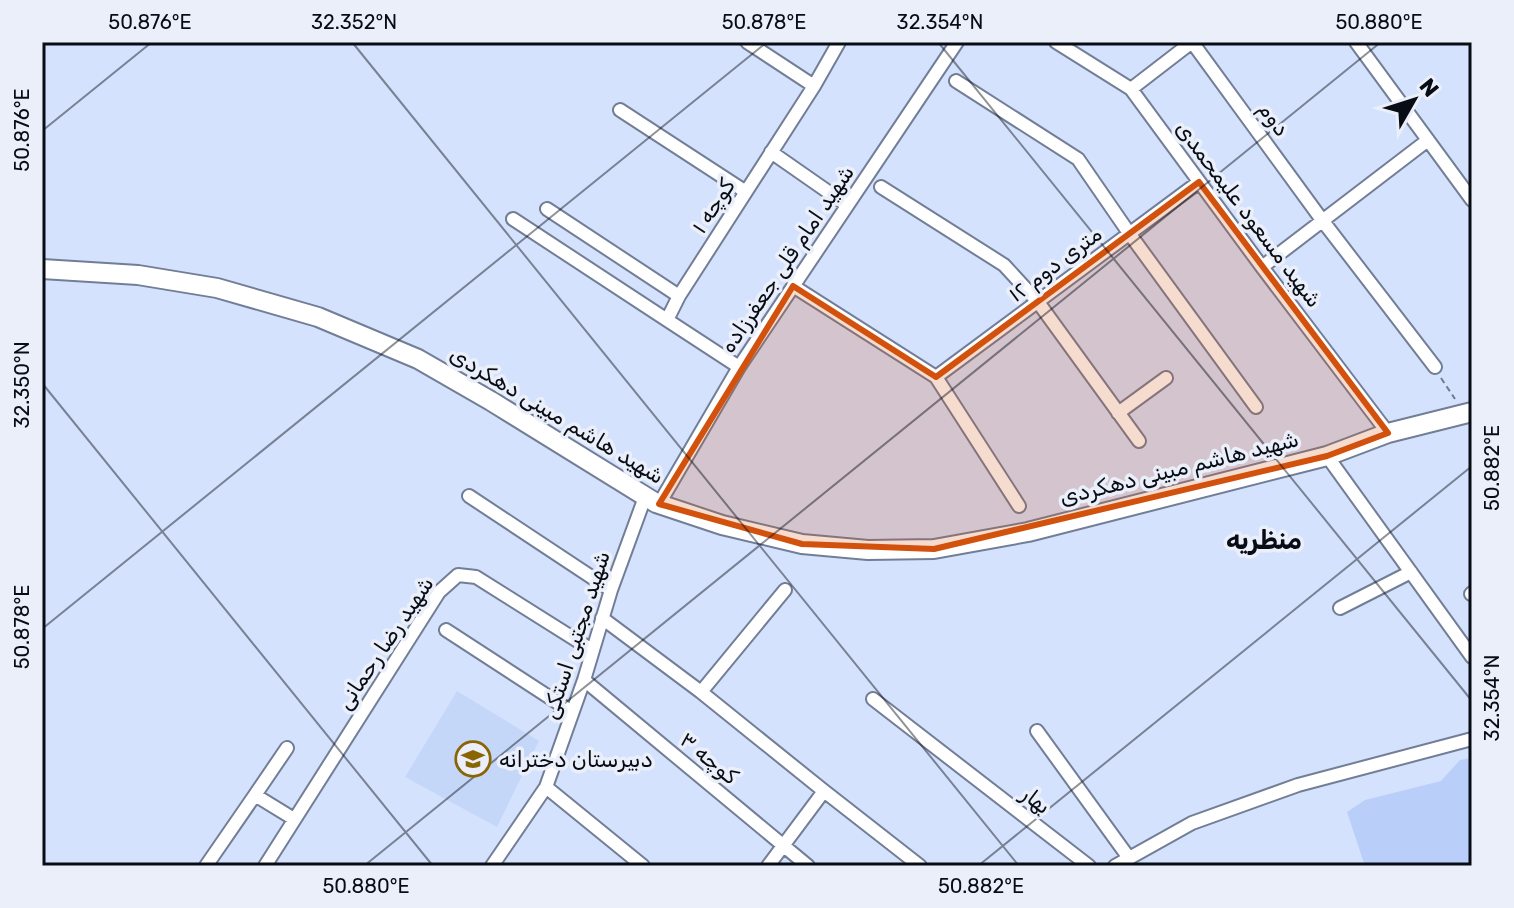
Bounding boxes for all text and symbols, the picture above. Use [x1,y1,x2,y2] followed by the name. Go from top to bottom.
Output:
[108,10,192,34] text: 50.876°E
[311,10,397,34] text: 32.352°N
[722,10,806,34] text: 50.878°E
[897,10,983,34] text: 32.354°N
[1335,10,1423,34] text: 50.880°E
[1374,60,1454,140] north arrow
[1414,73,1445,102] text: N
[10,88,34,172] text: 50.876°E
[1252,97,1295,142] street label: دوم
[1170,115,1328,313] street label: شهید مسعود علیمحمدی
[714,160,861,359] street label: شهید امام قلی جعفرزاده
[685,173,741,239] street label: کوچه ۱
[1003,220,1108,309] street label: ۱۲ متری دوم
[444,340,669,491] street label: شهید هاشم مبینی دهکردی
[10,341,34,429] text: 32.350°N
[1057,425,1302,512] street label: شهید هاشم مبینی دهکردی
[1480,425,1504,511] text: 50.882°E
[1226,525,1302,556] district label: منظریه
[536,547,616,723] street label: شهید مجتبی استکی
[331,571,439,715] street label: شهید رضا رحمانی
[10,585,34,669] text: 50.878°E
[1480,655,1504,741] text: 32.354°N
[674,726,744,790] street label: کوچه ۳
[454,740,492,778] school or university icon: دبیرستان دخترانه
[499,746,653,773] place label: دبیرستان دخترانه
[1014,779,1056,820] street label: بهار
[322,874,410,898] text: 50.880°E
[938,874,1024,898] text: 50.882°E

